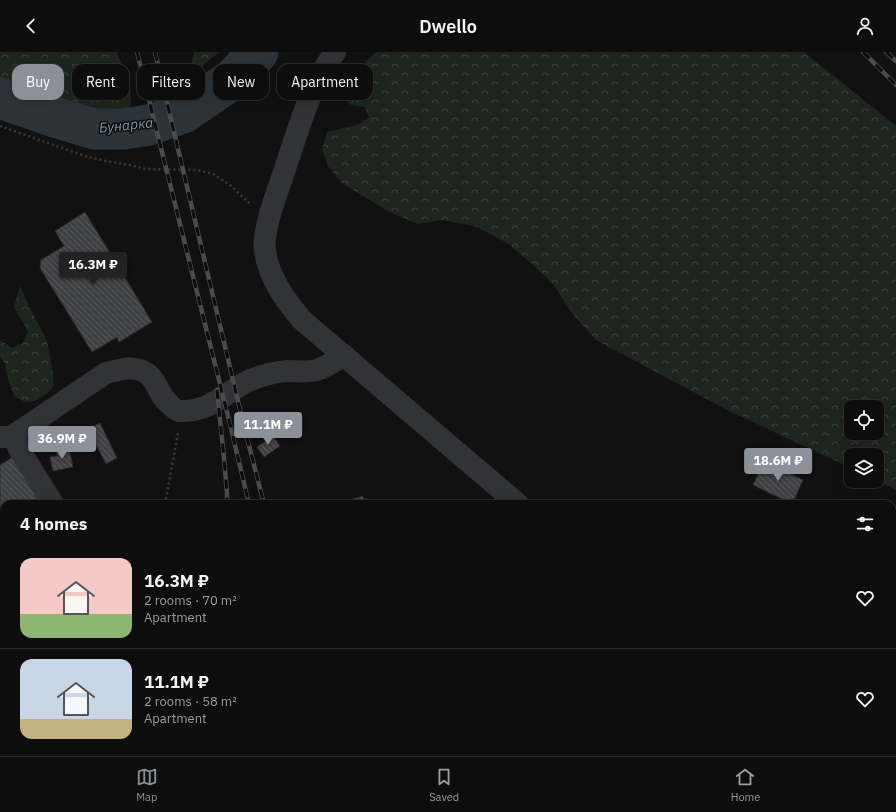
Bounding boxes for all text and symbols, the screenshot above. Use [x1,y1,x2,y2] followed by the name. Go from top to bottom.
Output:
[20,15,42,37] icon: back
[419,15,477,38] text: Dwello
[854,15,876,37] icon: person
[12,64,64,100] chip: Buy
[72,64,129,100] chip: Rent
[137,64,205,100] chip: Filters
[213,64,269,100] chip: New
[277,64,373,100] chip: Apartment
[98,113,154,137] water label: Бунарка
[56,252,130,286] pin: 16.3M ₽
[68,256,118,273] text: 16.3M ₽
[844,400,884,488] map controls
[844,400,884,440] button: locate
[231,412,305,446] pin: 11.1M ₽
[243,416,293,433] text: 11.1M ₽
[25,426,99,460] pin: 36.9M ₽
[37,430,87,447] text: 36.9M ₽
[741,448,815,482] pin: 18.6M ₽
[844,448,884,488] button: layers
[753,452,803,469] text: 18.6M ₽
[20,513,87,535] text: 4 homes
[854,513,876,535] icon: filters
[144,570,209,592] text: 16.3M ₽
[52,574,100,622] icon: home
[854,587,876,609] icon: heart
[144,592,237,609] text: 2 rooms · 70 m²
[144,609,207,626] text: Apartment
[144,671,209,693] text: 11.1M ₽
[52,675,100,723] icon: home
[854,688,876,710] icon: heart
[144,693,237,710] text: 2 rooms · 58 m²
[144,710,207,727] text: Apartment
[136,766,158,804] tab: Map
[429,766,459,804] tab: Saved
[731,766,760,804] tab: Home

